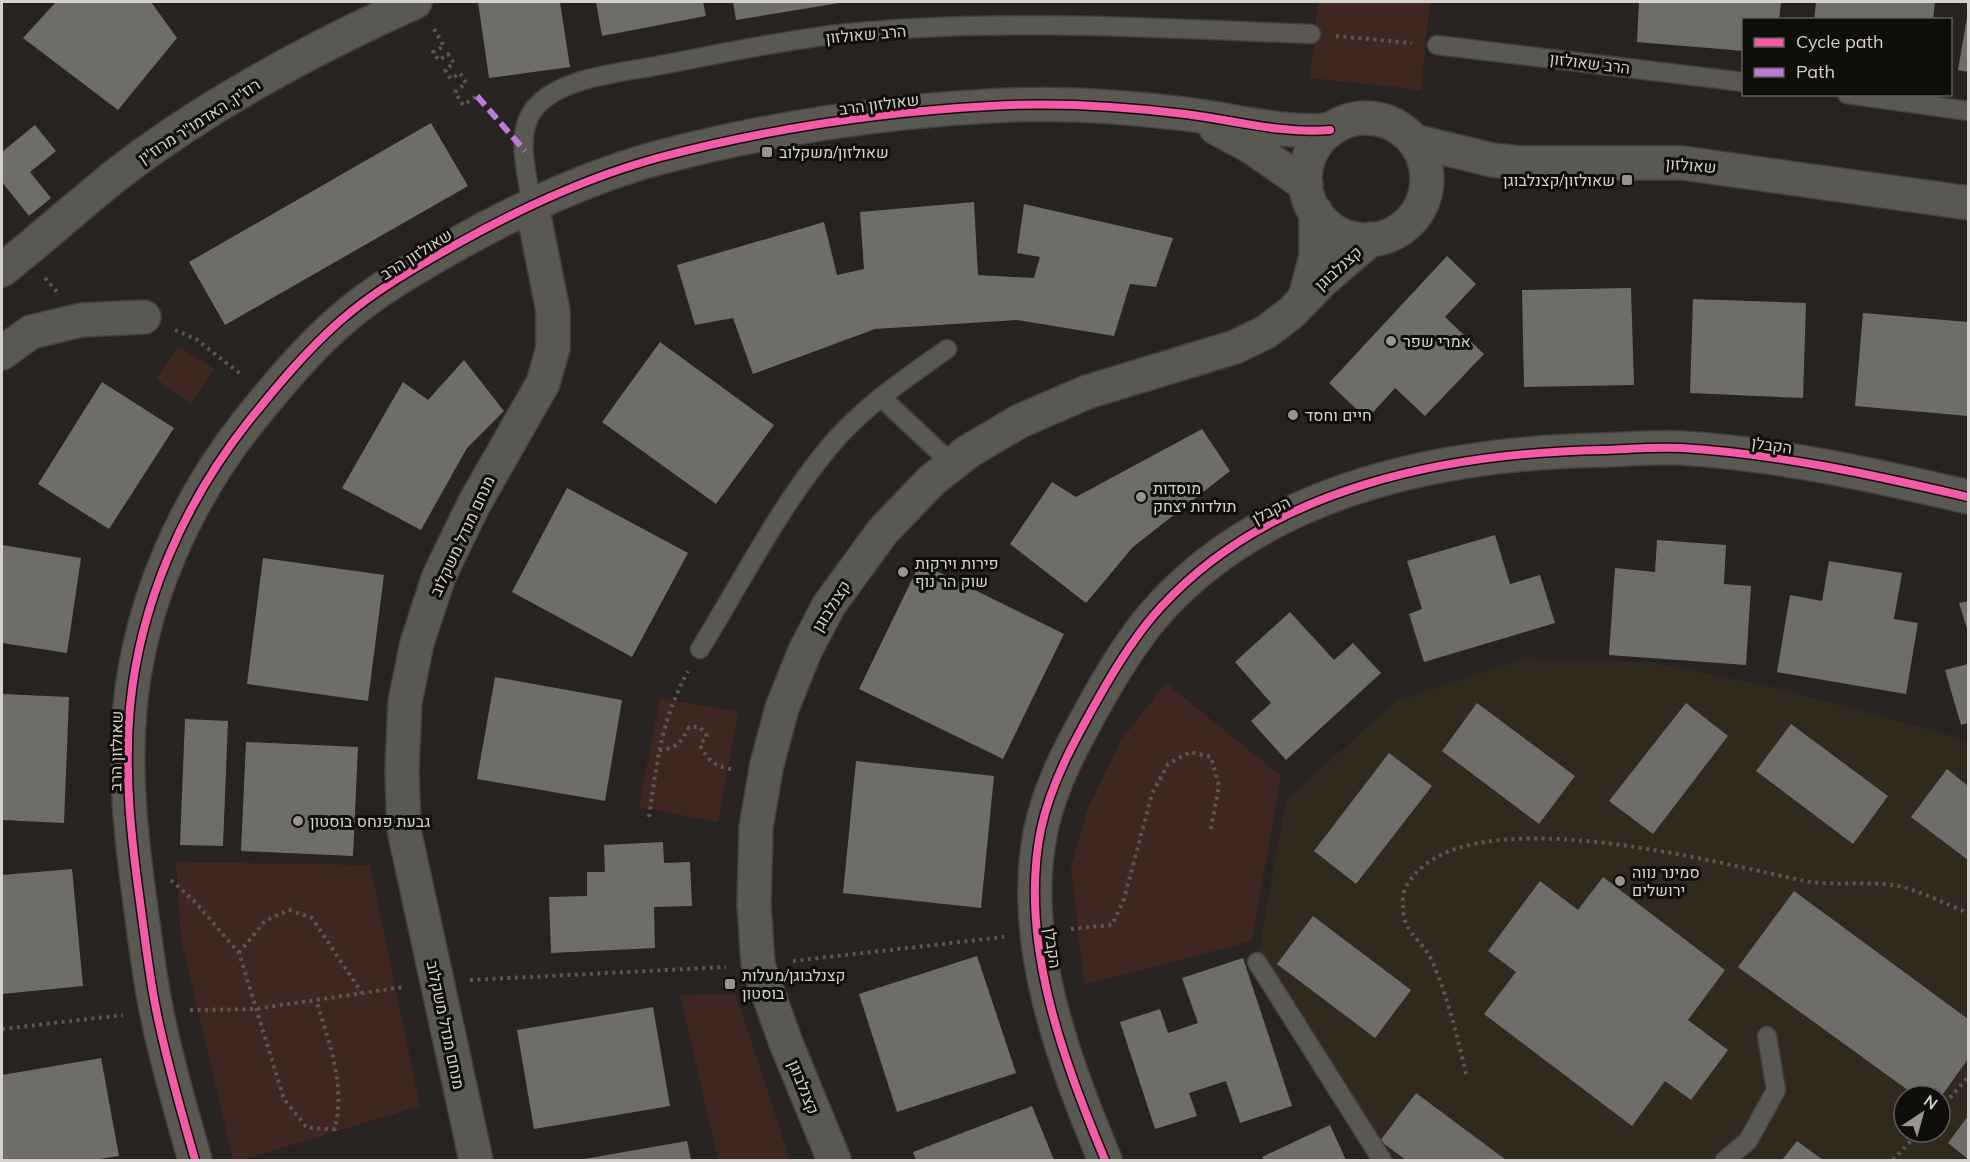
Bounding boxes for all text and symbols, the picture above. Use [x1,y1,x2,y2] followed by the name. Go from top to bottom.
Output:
[1742,18,1952,96] legend
[825,21,907,47] street label: הרב שאולזון
[1796,30,1883,53] text: Cycle path
[1549,48,1631,78] street label: הרב שאולזון
[1796,60,1835,83] text: Path
[134,74,264,168] street label: רוז'ין, האדמו"ר מרוז'ין
[838,89,920,119] street label: שאולזון הרב
[779,142,889,162] place label: שאולזון/משקלוב
[760,145,774,159] marker: שאולזון/משקלוב
[1665,153,1717,177] street label: שאולזון
[1503,170,1615,190] place label: שאולזון/קצנלבוגן
[1620,173,1634,187] marker: שאולזון/קצנלבוגן
[376,224,456,284] street label: שאולזון הרב
[1310,242,1366,294] street label: קצנלבוגן
[1403,331,1471,351] place label: אמרי שפר
[1384,334,1398,348] marker: אמרי שפר
[1305,405,1372,425] place label: חיים וחסד
[1286,408,1300,422] marker: חיים וחסד
[1751,432,1793,458] street label: הקבלן
[425,472,499,600] street label: מנחם מנדל משקלוב
[1153,478,1236,516] place label: מוסדות תולדות יצחק
[1134,490,1148,504] marker: מוסדות תולדות יצחק
[1248,492,1294,528] street label: הקבלן
[915,553,999,591] place label: פירות וירקות שוק הר נוף
[896,565,910,579] marker: פירות וירקות שוק הר נוף
[808,577,854,635] street label: קצנלבוגן
[105,710,127,792] street label: שאולזון הרב
[310,811,431,831] place label: גבעת פנחס בוסטון
[291,814,305,828] marker: גבעת פנחס בוסטון
[1632,862,1700,900] place label: סמינר נווה ירושלים
[1613,874,1627,888] marker: סמינר נווה ירושלים
[1040,927,1066,969] street label: הקבלן
[423,959,469,1091] street label: מנחם מנדל משקלוב
[742,965,846,1003] place label: קצנלבוגן/מעלות בוסטון
[723,977,737,991] marker: קצנלבוגן/מעלות בוסטון
[784,1057,824,1117] street label: קצנלבוגן
[1892,1084,1952,1144] north arrow
[1920,1090,1942,1114] text: N

